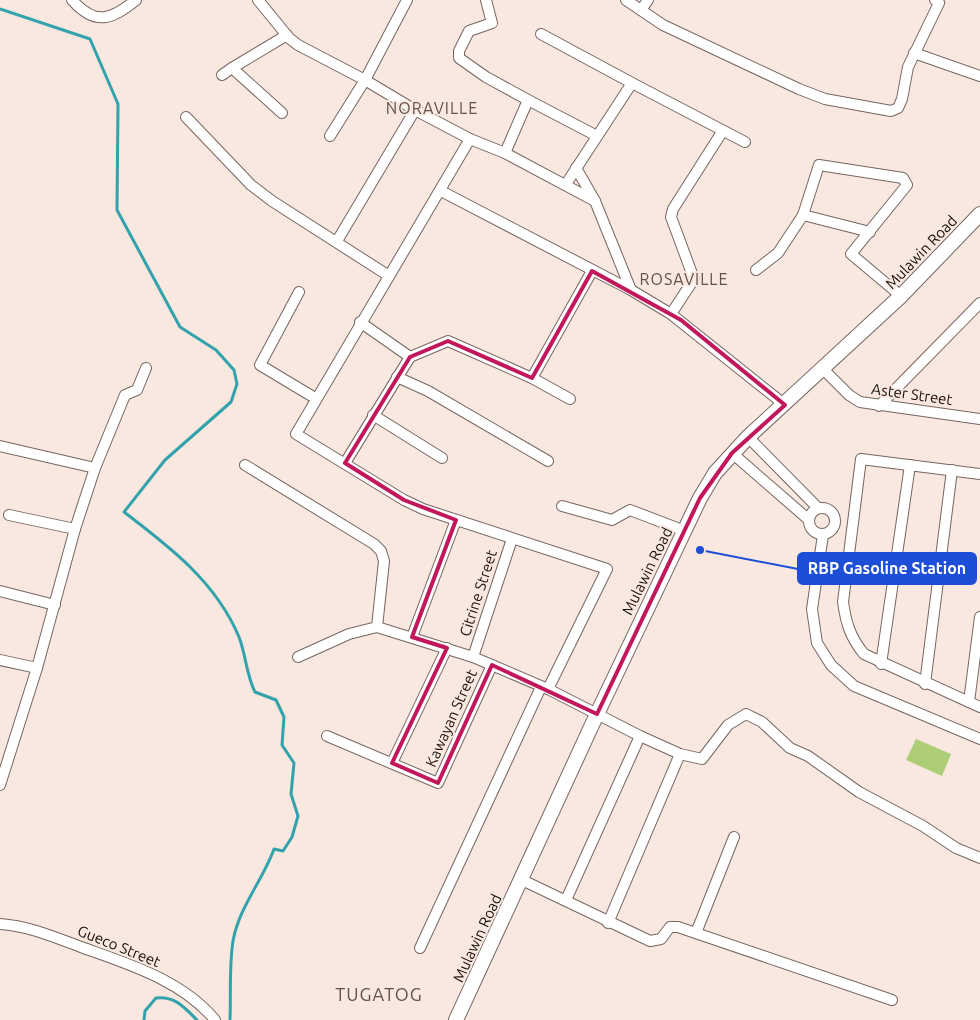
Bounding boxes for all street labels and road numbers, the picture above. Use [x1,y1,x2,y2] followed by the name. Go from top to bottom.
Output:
[882,212,960,292] street label: Mulawin Road
[870,380,954,408] street label: Aster Street
[619,525,675,617] street label: Mulawin Road
[456,547,500,639] street label: Citrine Street
[422,667,480,769] street label: Kawayan Street
[449,891,505,985] street label: Mulawin Road
[75,922,163,970] street label: Gueco Street

